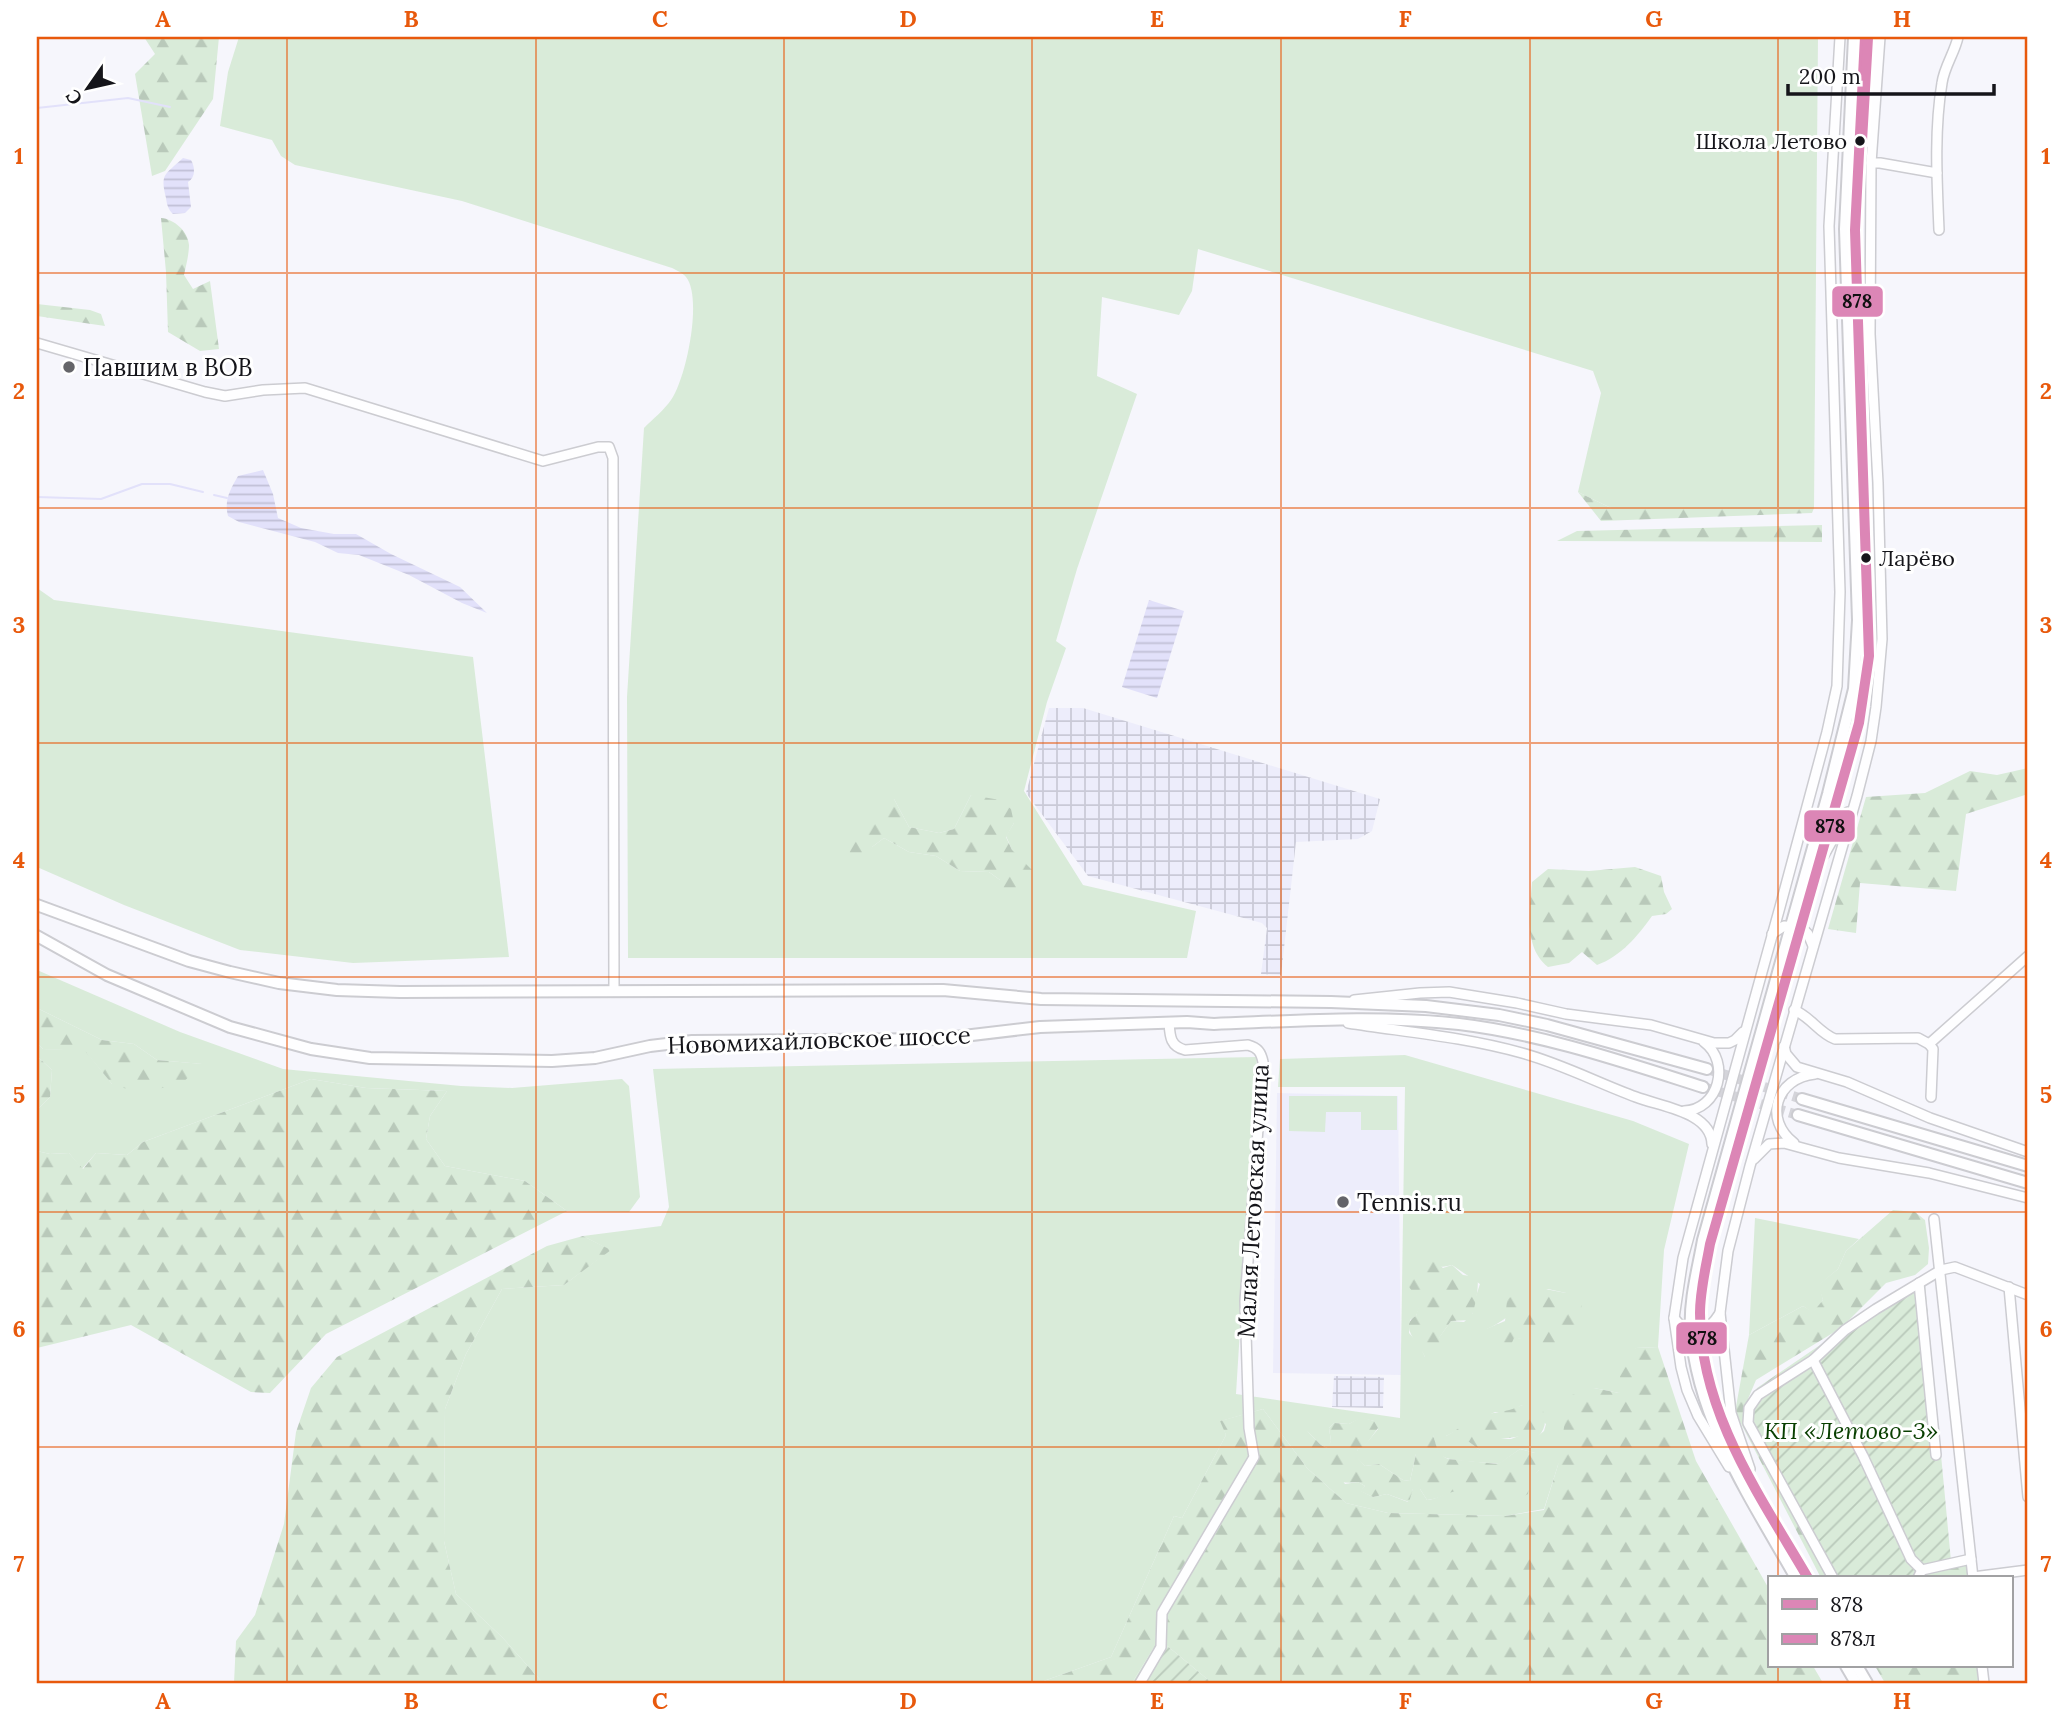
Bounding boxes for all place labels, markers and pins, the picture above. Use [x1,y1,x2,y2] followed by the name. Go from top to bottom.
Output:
[1695,127,1847,155] place label: Школа Летово
[1853,134,1867,148] marker: Школа Летово
[83,352,252,383] place label: Павшим в ВОВ
[61,359,77,375] marker: Павшим в ВОВ
[1879,544,1955,572] place label: Ларёво
[1859,551,1873,565] marker: Ларёво
[1357,1187,1462,1218] place label: Tennis.ru
[1335,1194,1351,1210] marker: Tennis.ru

